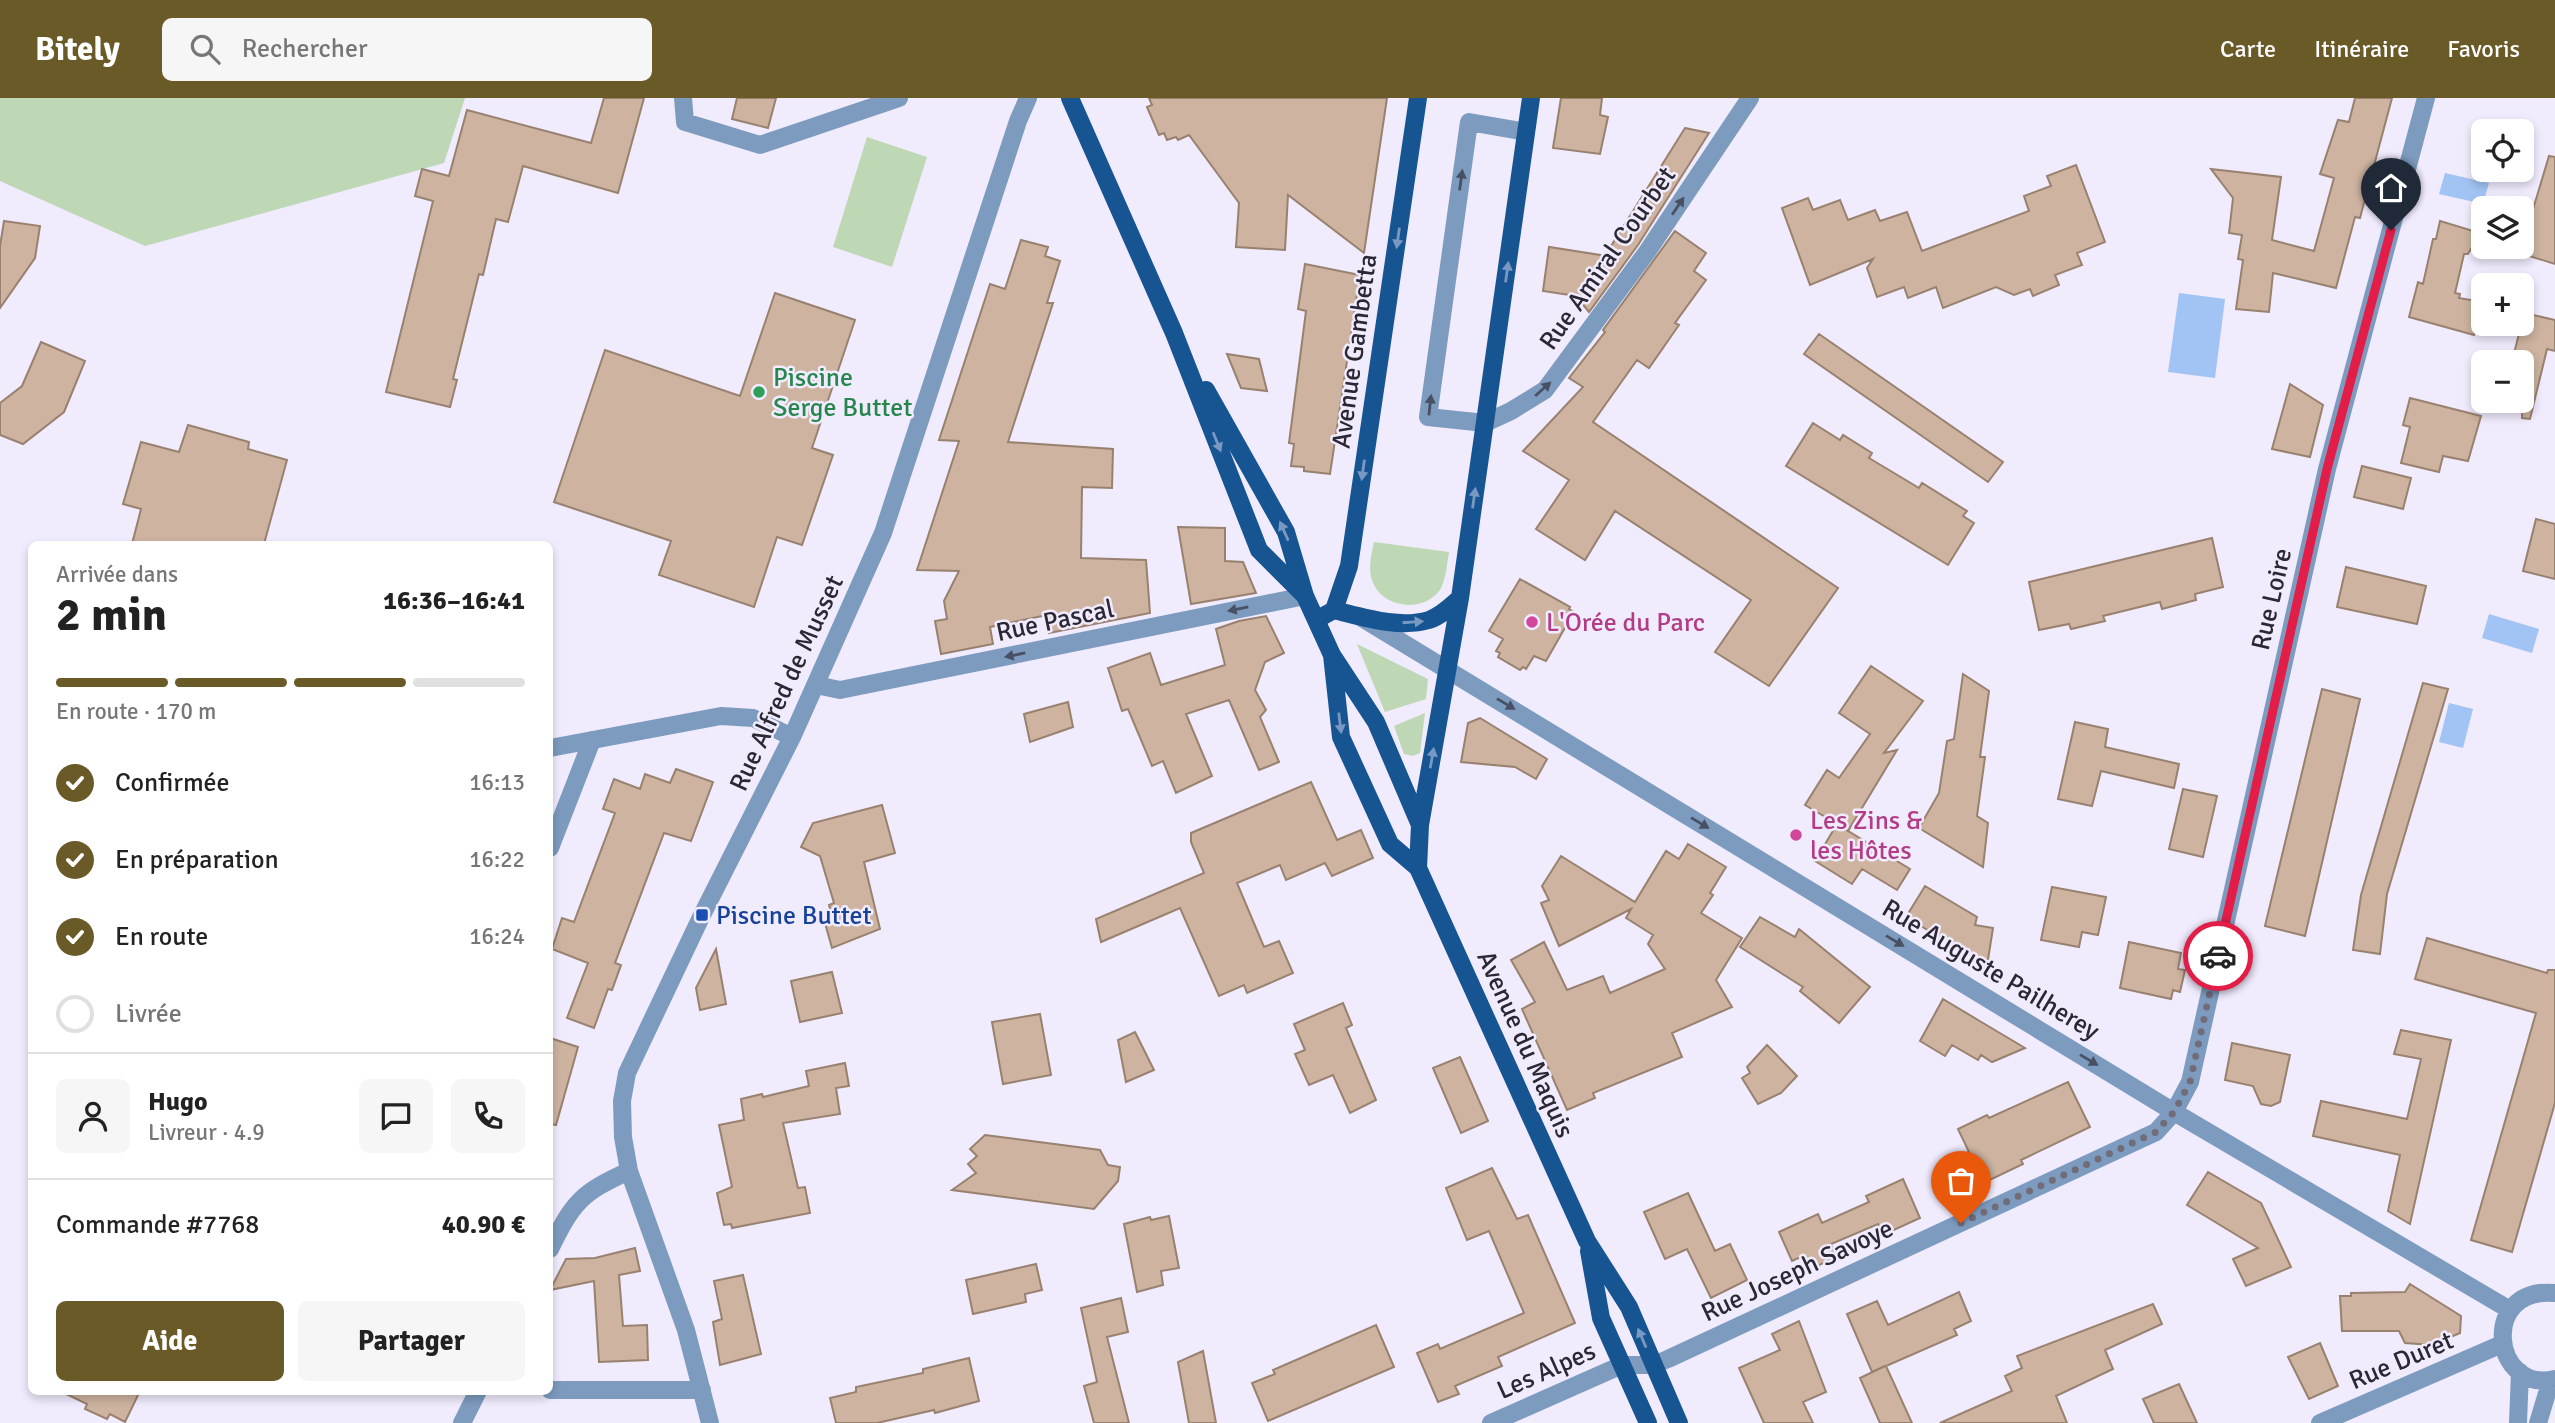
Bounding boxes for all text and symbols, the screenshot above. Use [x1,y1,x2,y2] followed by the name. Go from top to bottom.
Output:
[162,18,652,81] search box
[35,29,120,70] text: Bitely
[186,30,224,68] icon: search
[242,33,368,65] text: Rechercher
[2220,34,2276,64] text: Carte
[2314,34,2409,64] text: Itinéraire
[2447,34,2520,64] text: Favoris
[2471,119,2534,413] map controls
[2471,119,2534,182] button: locate
[2361,158,2421,230] pin
[1533,161,1683,356] street label: Rue Amiral Courbet
[1455,169,1466,191] one-way arrow
[2372,169,2410,207] icon: home
[2471,196,2534,259] button: layers
[1671,197,1685,215] one-way arrow
[1392,227,1403,249] one-way arrow
[1326,252,1384,450] street label: Avenue Gambetta
[1501,261,1512,283] one-way arrow
[2471,273,2534,336] button: +
[2471,350,2534,413] button: −
[773,362,912,424] place label: Piscine Serge Buttet
[1534,381,1552,397] one-way arrow
[751,384,767,400] marker: Piscine Serge Buttet
[1425,394,1436,416] one-way arrow
[1211,432,1222,453] one-way arrow
[1357,459,1368,481] one-way arrow
[1469,486,1480,508] one-way arrow
[1278,521,1290,541] one-way arrow
[2245,545,2299,653] street label: Rue Loire
[56,560,178,589] text: Arrivée dans
[723,570,851,796] street label: Rue Alfred de Musset
[383,585,525,617] text: 16:36–16:41
[56,587,167,643] text: 2 min
[993,593,1117,649] street label: Rue Pascal
[1227,604,1249,615] one-way arrow
[1546,607,1705,639] place label: L'Orée du Parc
[1524,614,1540,630] marker: L'Orée du Parc
[1402,616,1424,627] one-way arrow
[1004,649,1026,660] one-way arrow
[56,697,216,726] text: En route · 170 m
[1497,698,1516,711] one-way arrow
[1334,712,1345,734] one-way arrow
[1427,747,1438,769] one-way arrow
[56,764,94,802] icon: check
[115,767,230,799] text: Confirmée
[469,768,525,797] text: 16:13
[1810,805,1922,867] place label: Les Zins & les Hôtes
[1691,817,1710,829] one-way arrow
[1788,827,1804,843] marker: Les Zins & les Hôtes
[56,841,94,879] icon: check
[115,844,279,876] text: En préparation
[469,845,525,874] text: 16:22
[1876,892,2105,1047] street label: Rue Auguste Pailherey
[716,900,872,932] place label: Piscine Buttet
[694,907,710,923] marker: Piscine Buttet
[56,918,94,956] icon: check
[115,921,208,953] text: En route
[2183,921,2253,991] courier
[469,922,525,951] text: 16:24
[1885,935,1904,948] one-way arrow
[2199,937,2237,975] icon: car
[1470,946,1581,1143] street label: Avenue du Maquis
[115,998,182,1030] text: Livrée
[2079,1053,2098,1066] one-way arrow
[56,1079,130,1153] button: person
[359,1079,433,1153] button: chat
[451,1079,525,1153] button: phone
[148,1086,208,1118] text: Hugo
[148,1118,265,1147] text: Livreur · 4.9
[1931,1151,1991,1223] pin
[1942,1162,1980,1200] icon: bag
[56,1209,259,1241] text: Commande #7768
[442,1209,525,1241] text: 40.90 €
[1696,1212,1898,1329] street label: Rue Joseph Savoye
[56,1301,284,1381] button: Aide
[298,1301,525,1381] button: Partager
[2344,1325,2458,1397] street label: Rue Duret
[1636,1327,1647,1348] one-way arrow
[1492,1335,1601,1407] street label: Les Alpes

